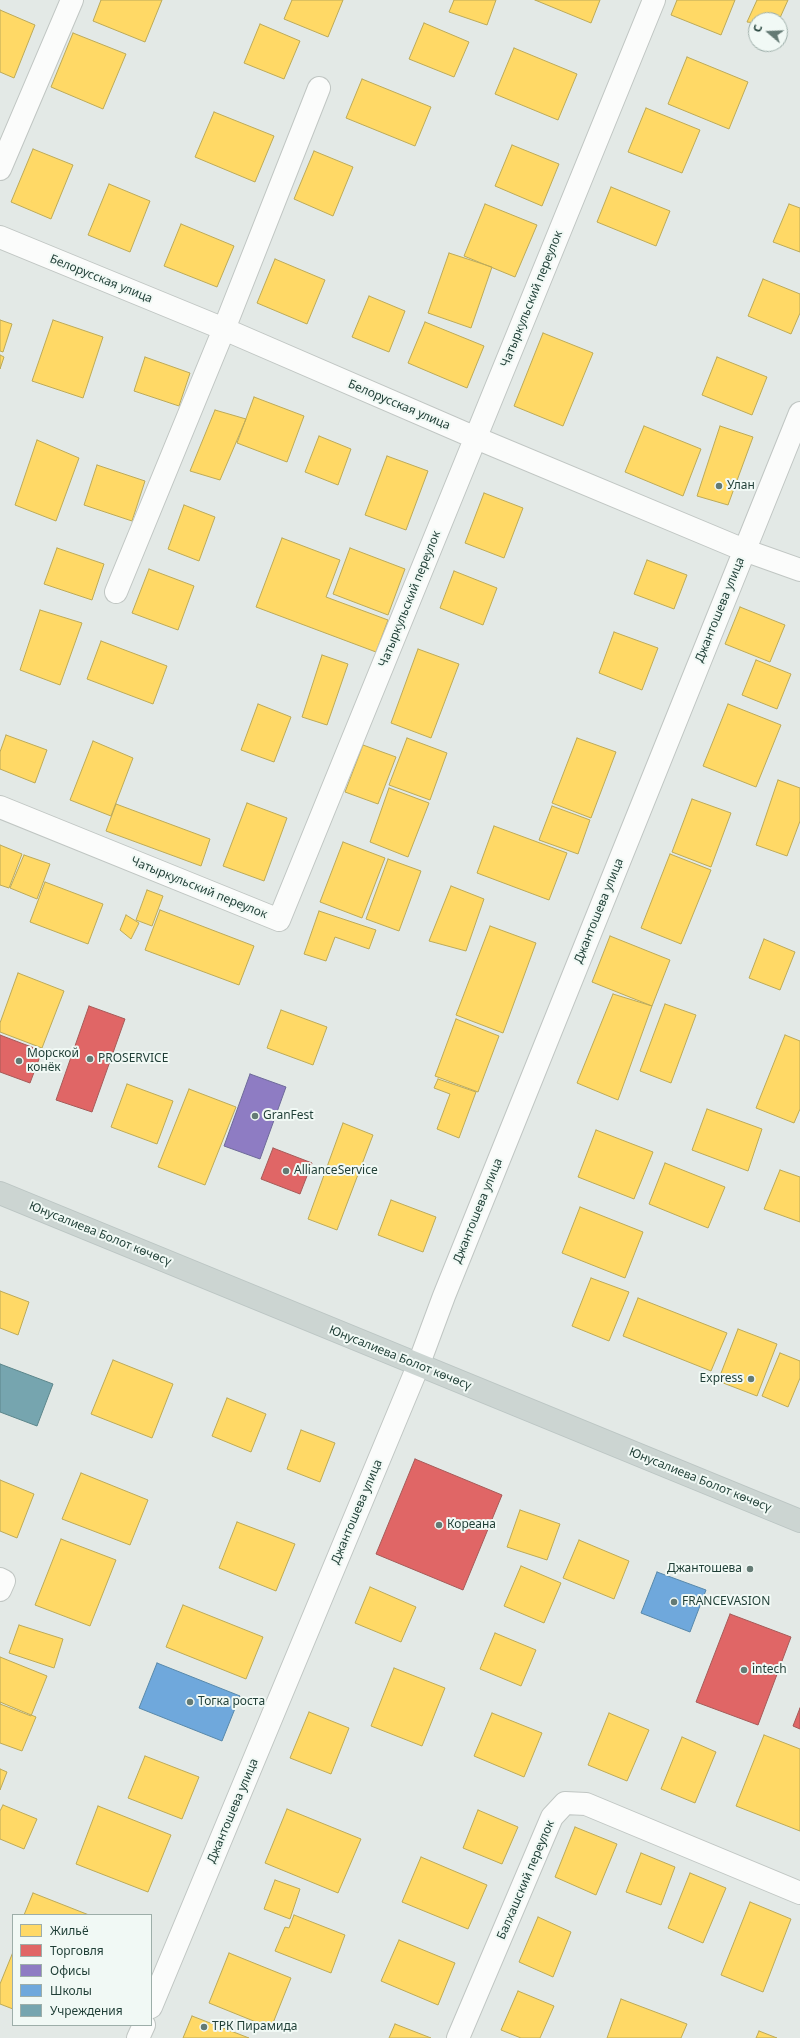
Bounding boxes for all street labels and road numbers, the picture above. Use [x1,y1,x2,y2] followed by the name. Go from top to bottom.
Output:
[498,229,566,369] street label: Чатыркульский переулок
[48,252,154,306] street label: Белорусская улица
[346,377,452,433] street label: Белорусская улица
[376,529,444,669] street label: Чатыркульский переулок
[692,555,748,665] street label: Джантошева улица
[129,854,269,922] street label: Чатыркульский переулок
[571,856,627,966] street label: Джантошева улица
[450,1156,506,1266] street label: Джантошева улица
[27,1199,173,1269] street label: Юнусалиева Болот көчөсү
[327,1323,473,1393] street label: Юнусалиева Болот көчөсү
[627,1445,773,1515] street label: Юнусалиева Болот көчөсү
[328,1458,386,1566] street label: Джантошева улица
[204,1757,262,1865] street label: Джантошева улица
[494,1818,558,1942] street label: Балхашский переулок

